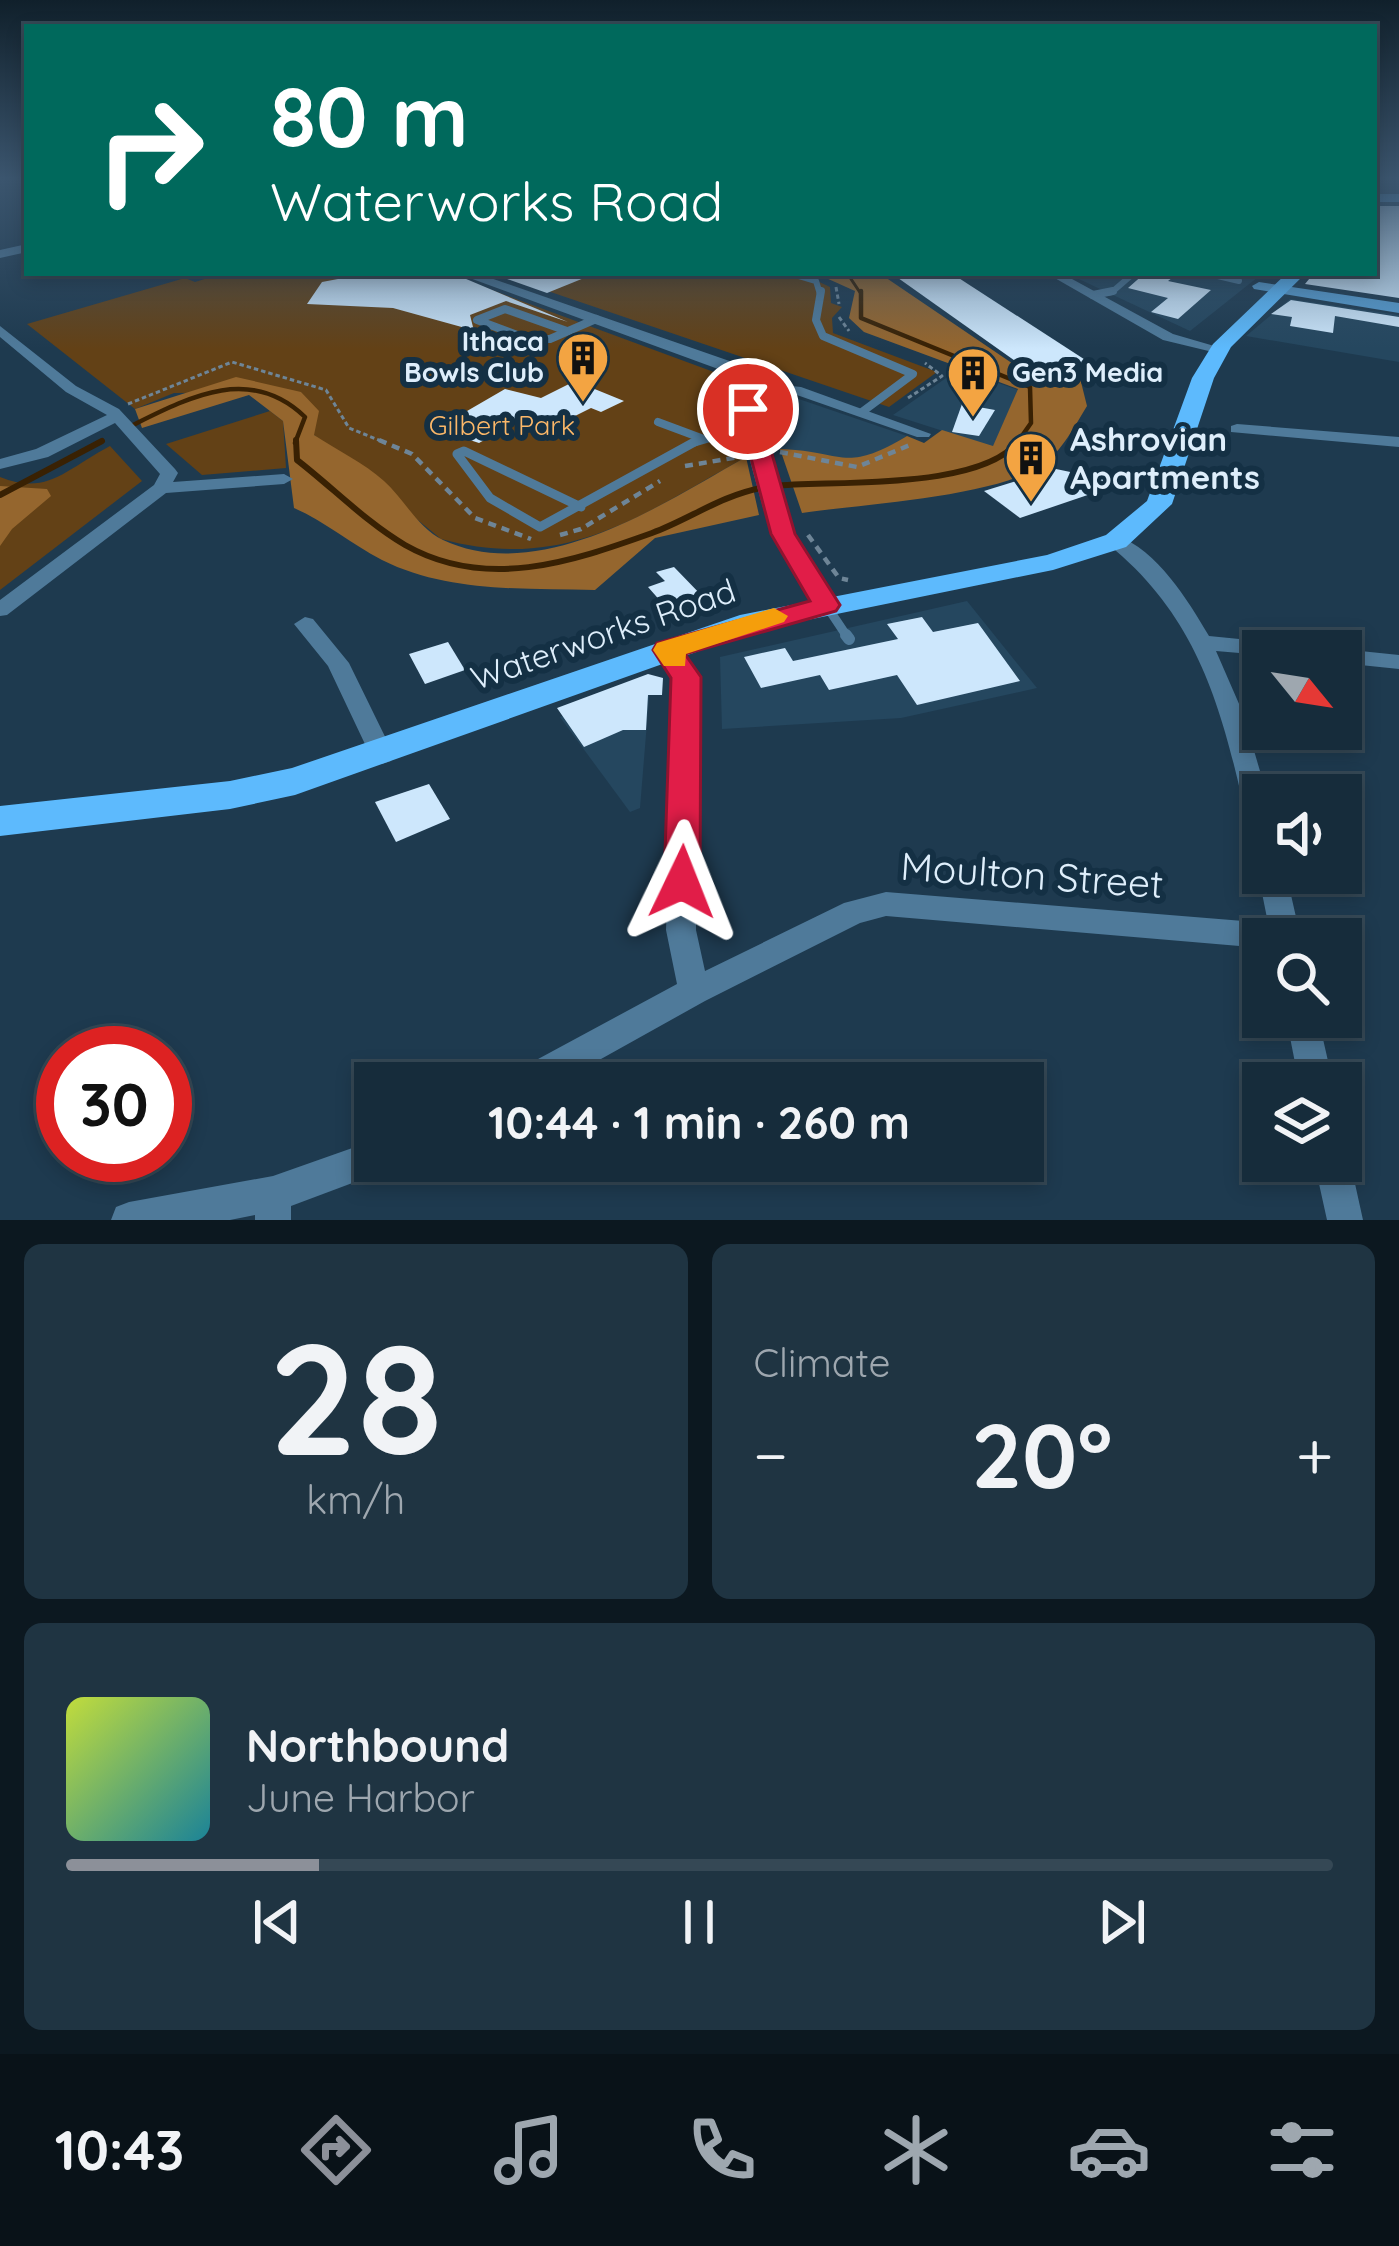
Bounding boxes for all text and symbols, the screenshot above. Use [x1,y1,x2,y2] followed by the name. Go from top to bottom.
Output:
[270,63,469,168] text: 80 m
[72,72,228,228] icon: right
[270,167,723,235] text: Waterworks Road
[404,324,544,389] place label: Ithaca Bowls Club
[555,330,611,404] building icon: Ithaca Bowls Club
[945,345,1001,419] building icon: Gen3 Media
[1012,355,1163,389] place label: Gen3 Media
[697,358,799,460] pin
[715,376,781,442] icon: arrive
[429,408,575,442] park label: Gilbert Park
[1070,418,1260,497] place label: Ashrovian Apartments
[1003,430,1059,504] building icon: Ashrovian Apartments
[465,569,740,698] street label: Waterworks Road
[1242,630,1362,750] north arrow
[1242,630,1362,1182] map controls
[1242,774,1362,894] button: sound
[619,819,745,945] position arrow
[899,841,1165,908] street label: Moulton Street
[1242,918,1362,1038] button: search
[36,1026,192,1182] speed limit sign: 30
[1242,1062,1362,1182] button: layers
[488,1094,910,1150] text: 10:44 · 1 min · 260 m
[269,1299,443,1494] text: 28
[754,1338,891,1387] text: Climate
[971,1398,1113,1511] text: 20°
[754,1413,788,1496] text: −
[1296,1413,1333,1496] text: +
[306,1475,405,1524] text: km/h
[246,1717,509,1773] text: Northbound
[246,1773,475,1822] text: June Harbor
[244,1889,310,1955] icon: previous
[666,1889,732,1955] icon: pause
[1089,1889,1155,1955] icon: next
[294,2108,378,2192] icon: directions
[487,2108,571,2192] icon: music
[680,2108,764,2192] icon: phone
[874,2108,958,2192] icon: climate
[1067,2108,1151,2192] icon: car
[1260,2108,1344,2192] icon: filters
[55,2116,184,2184] text: 10:43

